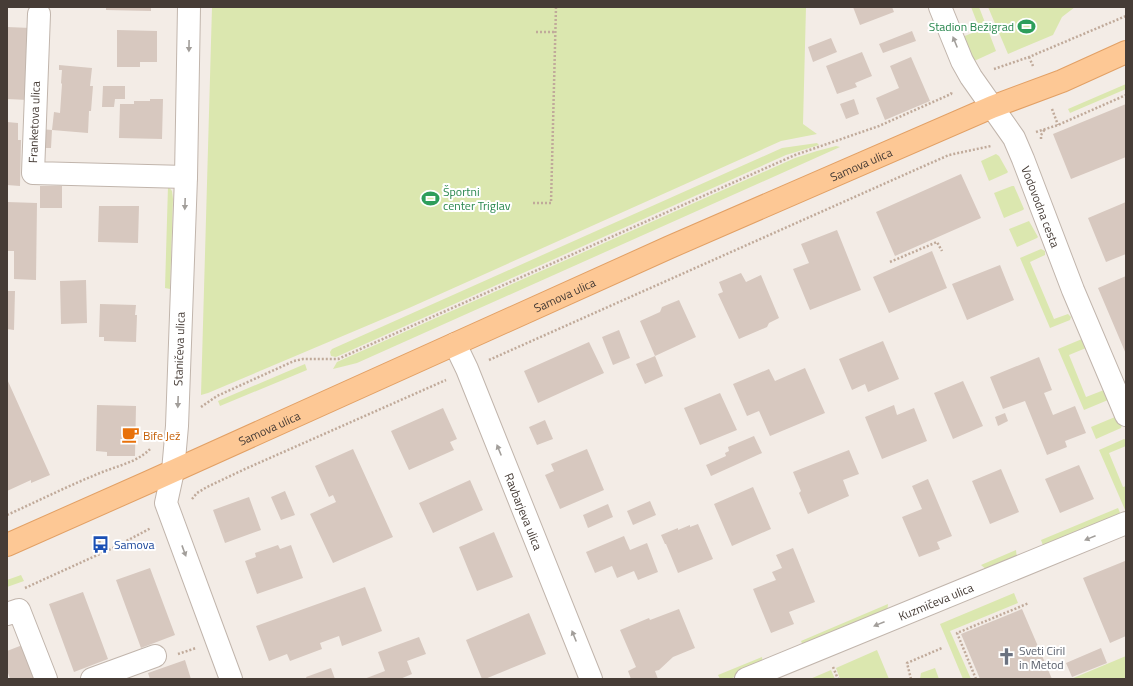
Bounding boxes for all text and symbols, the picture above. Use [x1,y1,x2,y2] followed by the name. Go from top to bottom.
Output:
[1017,16,1037,36] sports icon: Stadion Bežigrad
[929,17,1014,36] place label: Stadion Bežigrad
[952,37,958,48] one-way arrow
[185,40,192,52] one-way arrow
[23,81,45,163] street label: Franketova ulica
[827,142,895,186] street label: Samova ulica
[1017,163,1065,250] street label: Vodovodna cesta
[443,182,511,215] place label: Športni center Triglav
[420,188,440,208] sports icon: Športni center Triglav
[181,198,188,210] one-way arrow
[530,272,598,317] street label: Samova ulica
[168,312,190,386] street label: Staničeva ulica
[174,396,181,408] one-way arrow
[235,406,303,450] street label: Samova ulica
[120,425,140,445] cafe icon: Bife Jež
[143,426,181,445] place label: Bife Jež
[496,444,502,456] one-way arrow
[500,470,548,553] street label: Ravbarjeva ulica
[91,534,111,554] bus stop icon: Samova
[114,535,154,554] place label: Samova
[1083,536,1095,542] one-way arrow
[181,546,187,558] one-way arrow
[895,577,976,625] street label: Kuzmičeva ulica
[872,622,884,628] one-way arrow
[570,630,576,642] one-way arrow
[1019,641,1065,674] place label: Sveti Ciril in Metod
[996,647,1016,667] church icon: Sveti Ciril in Metod

